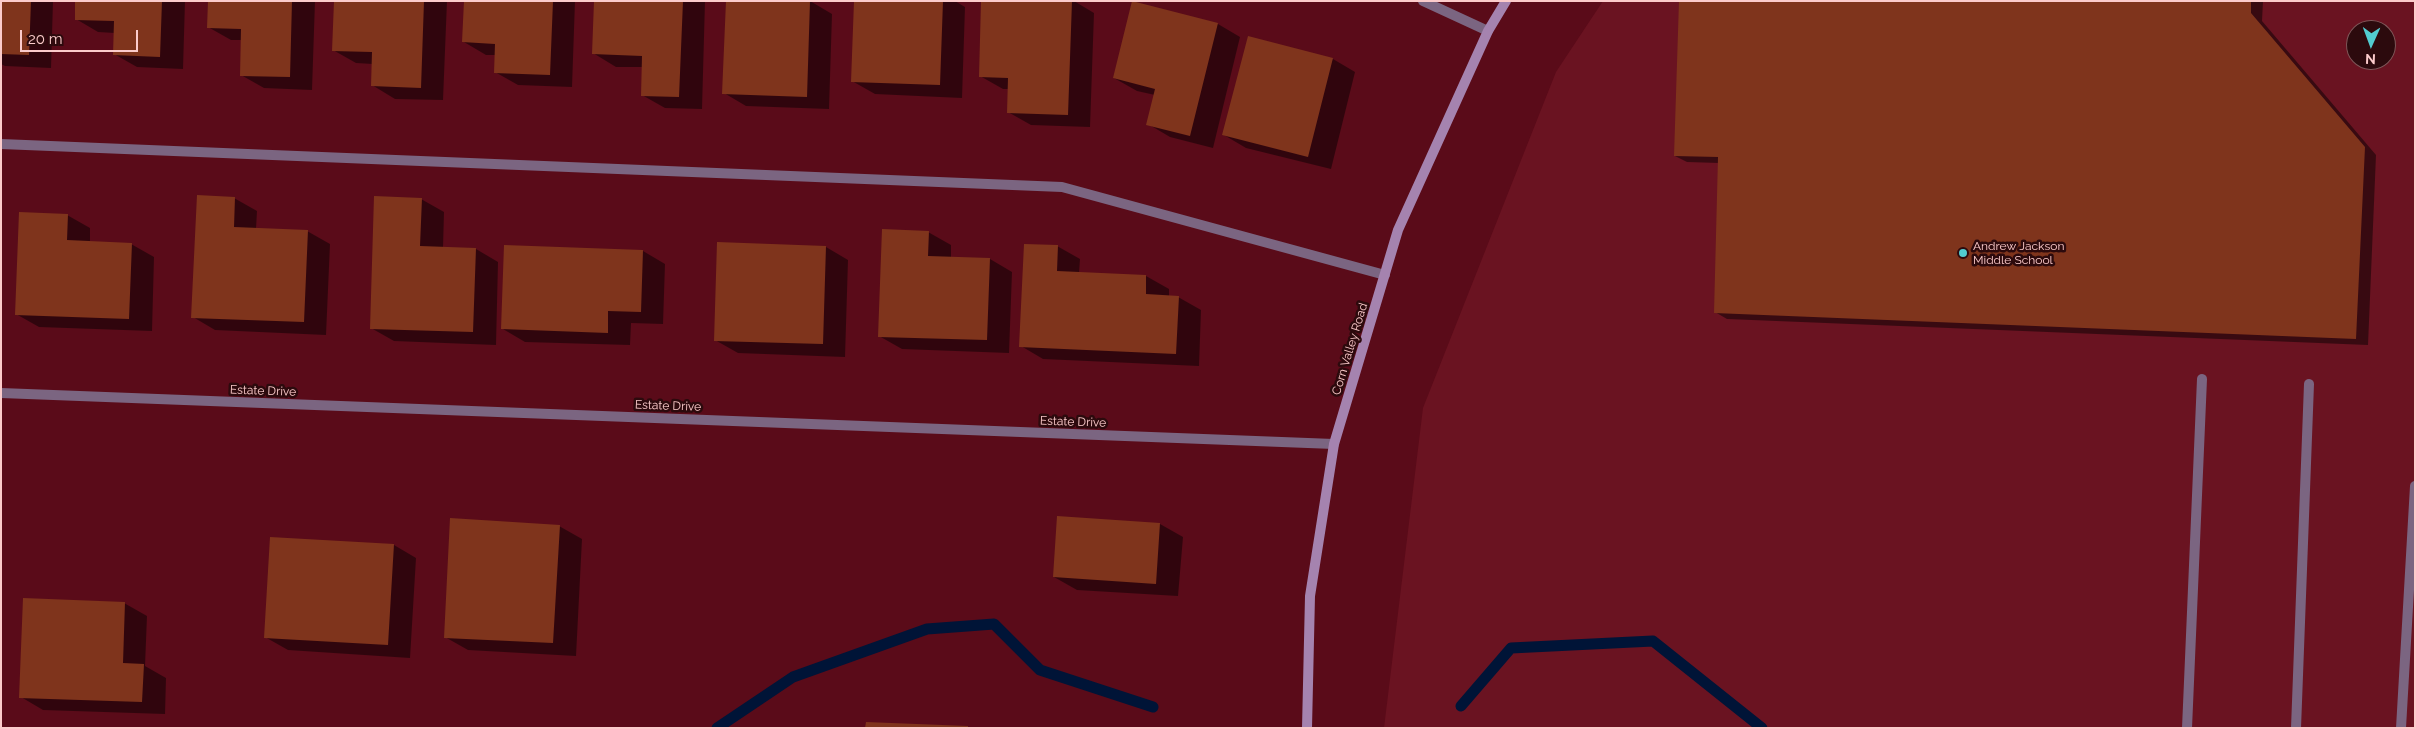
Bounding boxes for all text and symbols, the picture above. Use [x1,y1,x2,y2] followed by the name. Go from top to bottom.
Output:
[22,20,140,52] scale bar
[2346,20,2396,70] north arrow
[28,30,63,48] text: 20 m
[2365,51,2376,67] text: N
[1973,239,2064,267] place label: Andrew Jackson Middle School
[1957,247,1969,259] marker: Andrew Jackson Middle School
[1329,301,1371,397] street label: Corn Valley Road
[230,383,296,399] street label: Estate Drive
[635,398,701,414] street label: Estate Drive
[1040,414,1106,430] street label: Estate Drive

